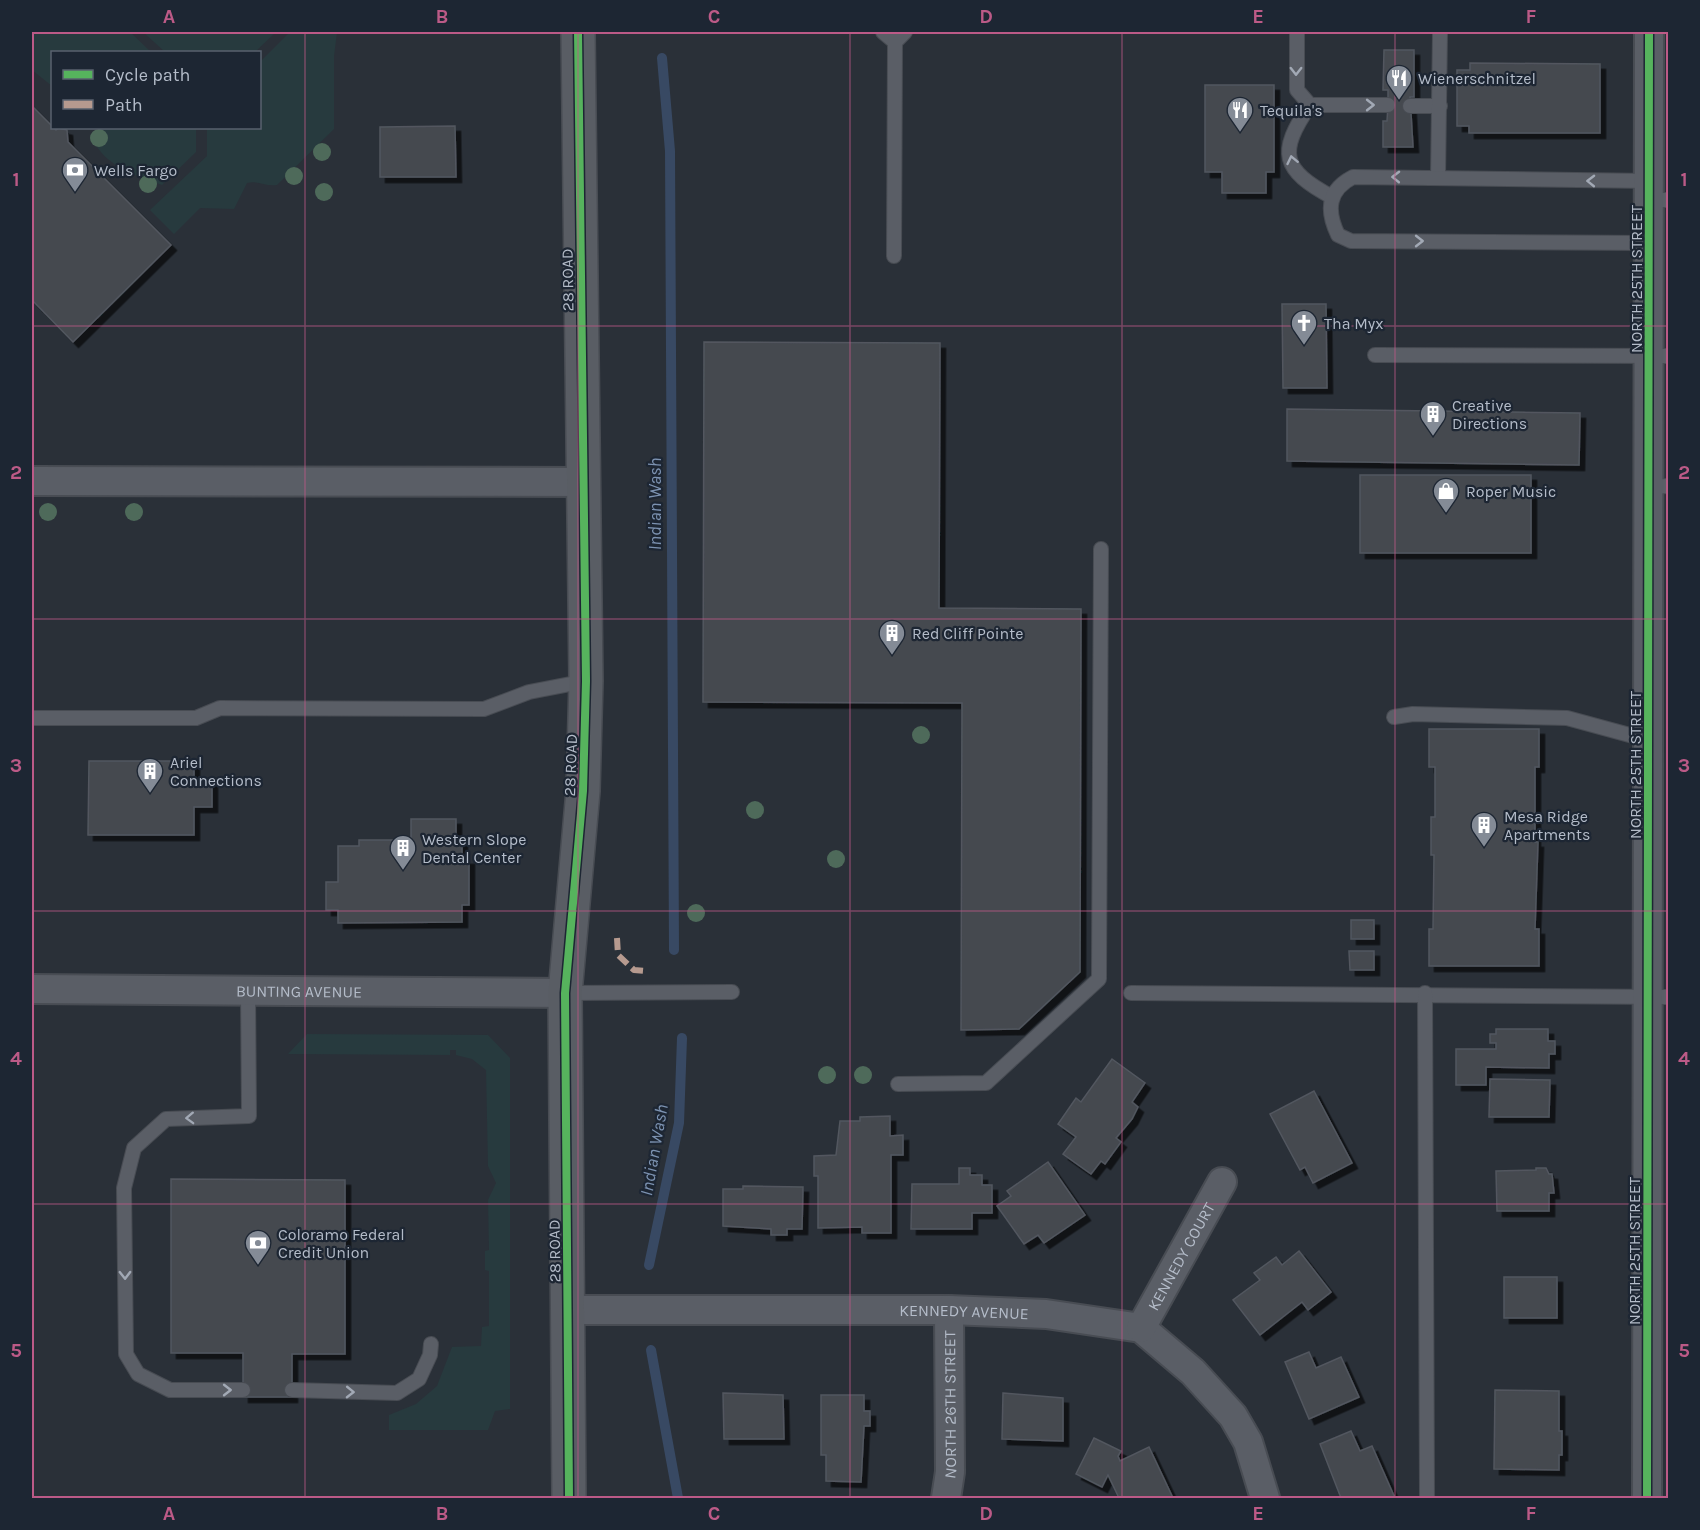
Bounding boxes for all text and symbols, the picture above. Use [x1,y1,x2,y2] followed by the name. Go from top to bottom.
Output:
[163,5,176,28] text: A
[436,5,448,28] text: B
[708,5,720,28] text: C
[979,5,993,28] text: D
[1252,5,1264,28] text: E
[1526,5,1537,28] text: F
[51,51,261,129] legend
[1384,63,1414,101] restaurant icon: Wienerschnitzel
[105,64,190,86] text: Cycle path
[1290,66,1302,75] one-way arrow
[1418,69,1536,88] place label: Wienerschnitzel
[105,94,143,116] text: Path
[1225,95,1255,133] restaurant icon: Tequila's
[1366,99,1375,111] one-way arrow
[1260,101,1323,120] place label: Tequila's
[60,155,90,193] bank icon: Wells Fargo
[1286,155,1299,165] one-way arrow
[94,161,177,180] place label: Wells Fargo
[12,168,20,191] text: 1
[1680,168,1688,191] text: 1
[1391,171,1400,184] one-way arrow
[1586,174,1595,187] one-way arrow
[1627,205,1646,353] street label: NORTH 25TH STREET
[1415,235,1424,247] one-way arrow
[557,248,578,312] street label: 28 ROAD
[1289,308,1319,346] church icon: Tha Myx
[1324,314,1383,333] place label: Tha Myx
[1452,396,1527,433] place label: Creative Directions
[1418,399,1448,437] building icon: Creative Directions
[644,458,666,550] water label: Indian Wash
[10,461,22,484] text: 2
[1678,461,1690,484] text: 2
[1431,476,1461,514] shop icon: Roper Music
[1466,482,1556,501] place label: Roper Music
[877,618,907,656] building icon: Red Cliff Pointe
[912,624,1023,643] place label: Red Cliff Pointe
[1626,691,1645,839] street label: NORTH 25TH STREET
[560,733,581,797] street label: 28 ROAD
[170,753,262,790] place label: Ariel Connections
[10,754,22,777] text: 3
[1678,754,1690,777] text: 3
[135,756,165,794] building icon: Ariel Connections
[1504,807,1590,844] place label: Mesa Ridge Apartments
[1469,810,1499,848] building icon: Mesa Ridge Apartments
[422,830,526,867] place label: Western Slope Dental Center
[388,833,418,871] building icon: Western Slope Dental Center
[236,982,362,1001] street label: BUNTING AVENUE
[10,1047,22,1070] text: 4
[1678,1047,1690,1070] text: 4
[635,1102,673,1198] water label: Indian Wash
[186,1112,195,1125] one-way arrow
[1625,1177,1644,1325] street label: NORTH 25TH STREET
[1144,1199,1219,1314] street label: KENNEDY COURT
[544,1219,565,1283] street label: 28 ROAD
[278,1225,405,1262] place label: Coloramo Federal Credit Union
[243,1228,273,1266] bank icon: Coloramo Federal Credit Union
[119,1270,132,1279] one-way arrow
[899,1301,1029,1323] street label: KENNEDY AVENUE
[940,1330,961,1480] street label: NORTH 26TH STREET
[10,1339,22,1362] text: 5
[1678,1339,1690,1362] text: 5
[222,1384,231,1396] one-way arrow
[346,1385,355,1398] one-way arrow
[163,1502,176,1525] text: A
[436,1502,448,1525] text: B
[708,1502,720,1525] text: C
[979,1502,993,1525] text: D
[1252,1502,1264,1525] text: E
[1526,1502,1537,1525] text: F

